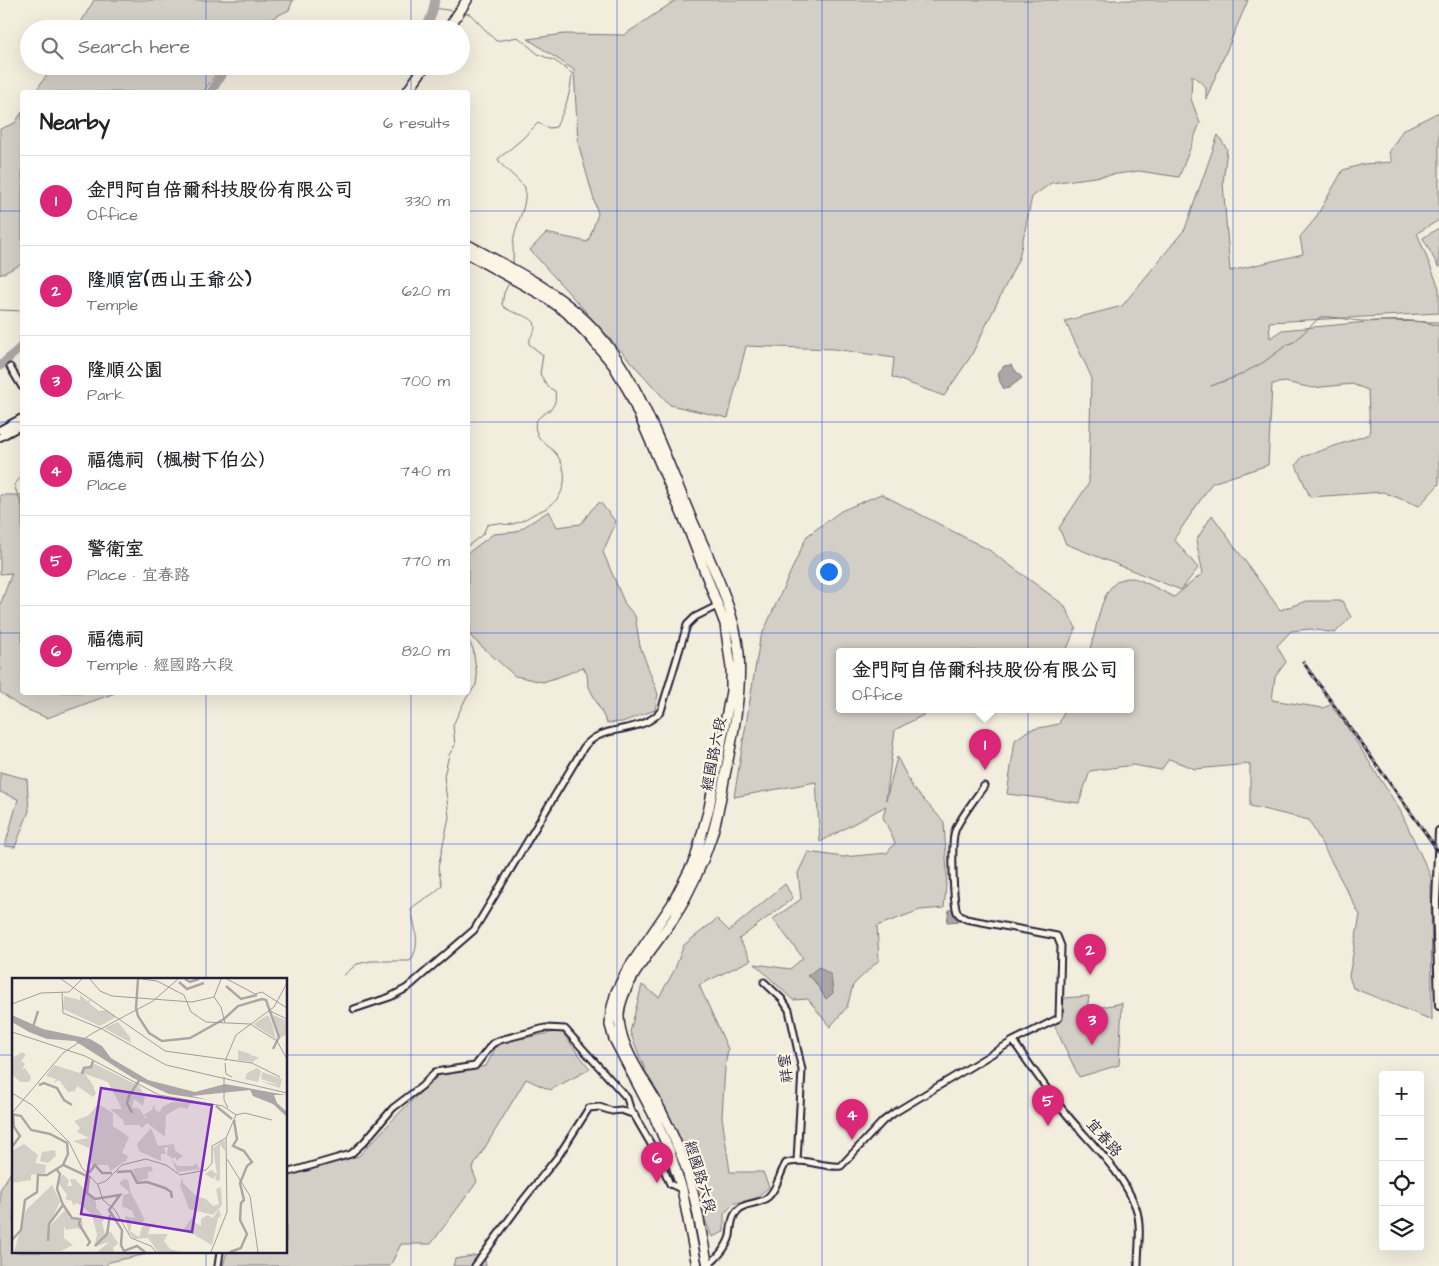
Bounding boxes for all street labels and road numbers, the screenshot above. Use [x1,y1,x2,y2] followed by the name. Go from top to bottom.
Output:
[697,715,731,793] street label: 經國路六段
[774,1052,798,1084] street label: 祥雲
[1081,1114,1127,1162] street label: 宜春路
[679,1138,721,1216] street label: 經國路六段

